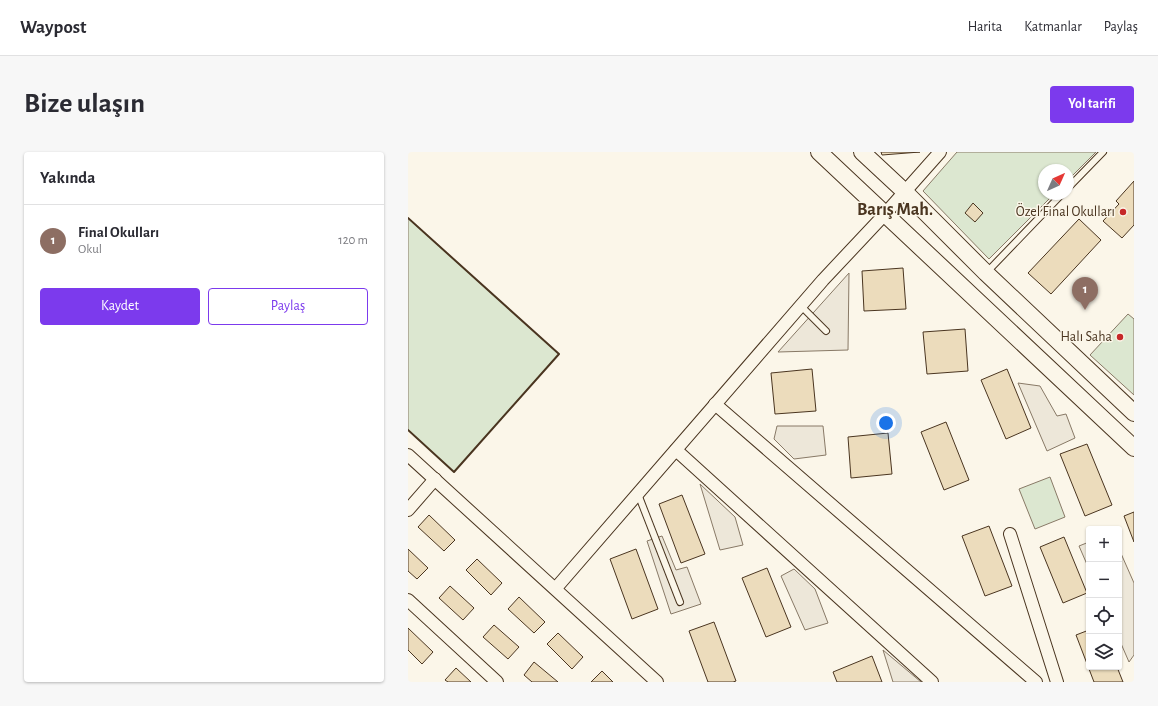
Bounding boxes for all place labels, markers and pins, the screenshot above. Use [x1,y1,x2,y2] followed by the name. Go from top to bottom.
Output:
[1016,202,1115,219] place label: Özel Final Okulları
[1118,207,1128,217] marker: Özel Final Okulları
[1072,277,1098,310] pin: 1
[1061,330,1113,344] place label: Halı Saha
[1115,332,1125,342] marker: Halı Saha

